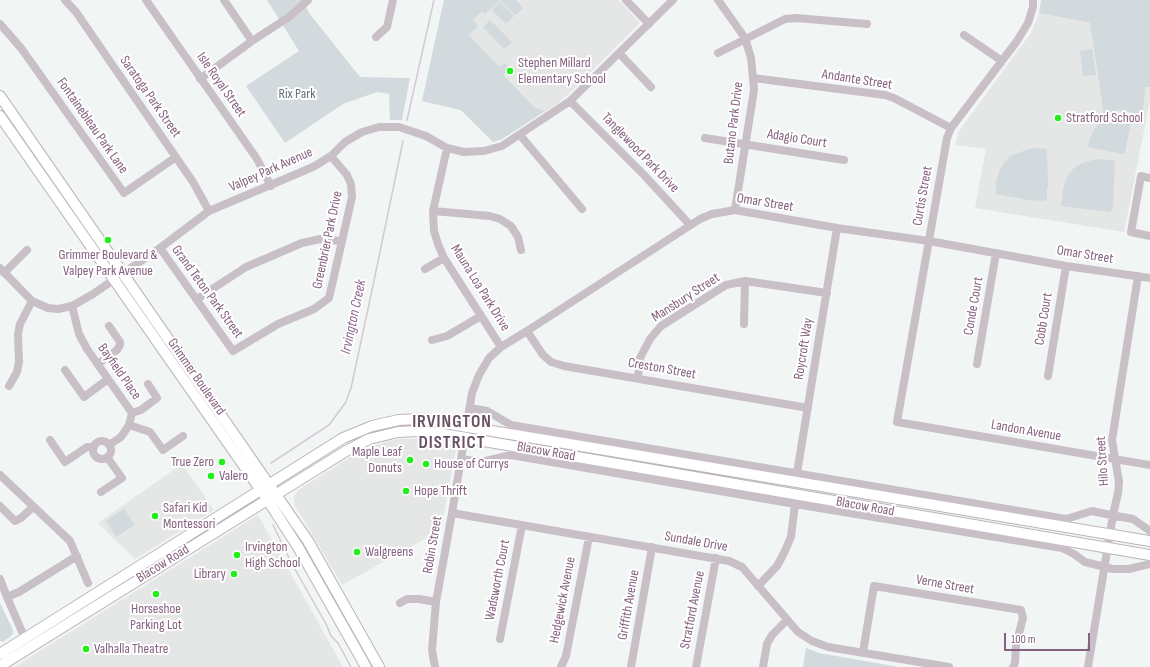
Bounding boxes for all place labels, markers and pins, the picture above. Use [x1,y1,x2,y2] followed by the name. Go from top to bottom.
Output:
[518,55,606,88] place label: Stephen Millard Elementary School
[505,66,515,76] marker: Stephen Millard Elementary School
[1066,110,1143,126] place label: Stratford School
[1053,113,1063,123] marker: Stratford School
[103,235,113,245] marker: Grimmer Boulevard & Valpey Park Avenue
[58,247,158,280] place label: Grimmer Boulevard & Valpey Park Avenue
[352,444,402,476] place label: Maple Leaf Donuts
[171,454,214,470] place label: True Zero
[405,455,415,465] marker: Maple Leaf Donuts
[434,456,509,472] place label: House of Currys
[217,457,227,467] marker: True Zero
[421,459,431,469] marker: House of Currys
[219,468,248,484] place label: Valero
[206,471,216,481] marker: Valero
[414,483,467,499] place label: Hope Thrift
[401,486,411,496] marker: Hope Thrift
[163,500,215,532] place label: Safari Kid Montessori
[150,511,160,521] marker: Safari Kid Montessori
[245,539,300,572] place label: Irvington High School
[365,544,413,560] place label: Walgreens
[352,547,362,557] marker: Walgreens
[232,550,242,560] marker: Irvington High School
[194,566,226,582] place label: Library
[229,569,239,579] marker: Library
[151,589,161,599] marker: Horseshoe Parking Lot
[130,601,182,634] place label: Horseshoe Parking Lot
[94,641,168,657] place label: Valhalla Theatre
[81,644,91,654] marker: Valhalla Theatre

